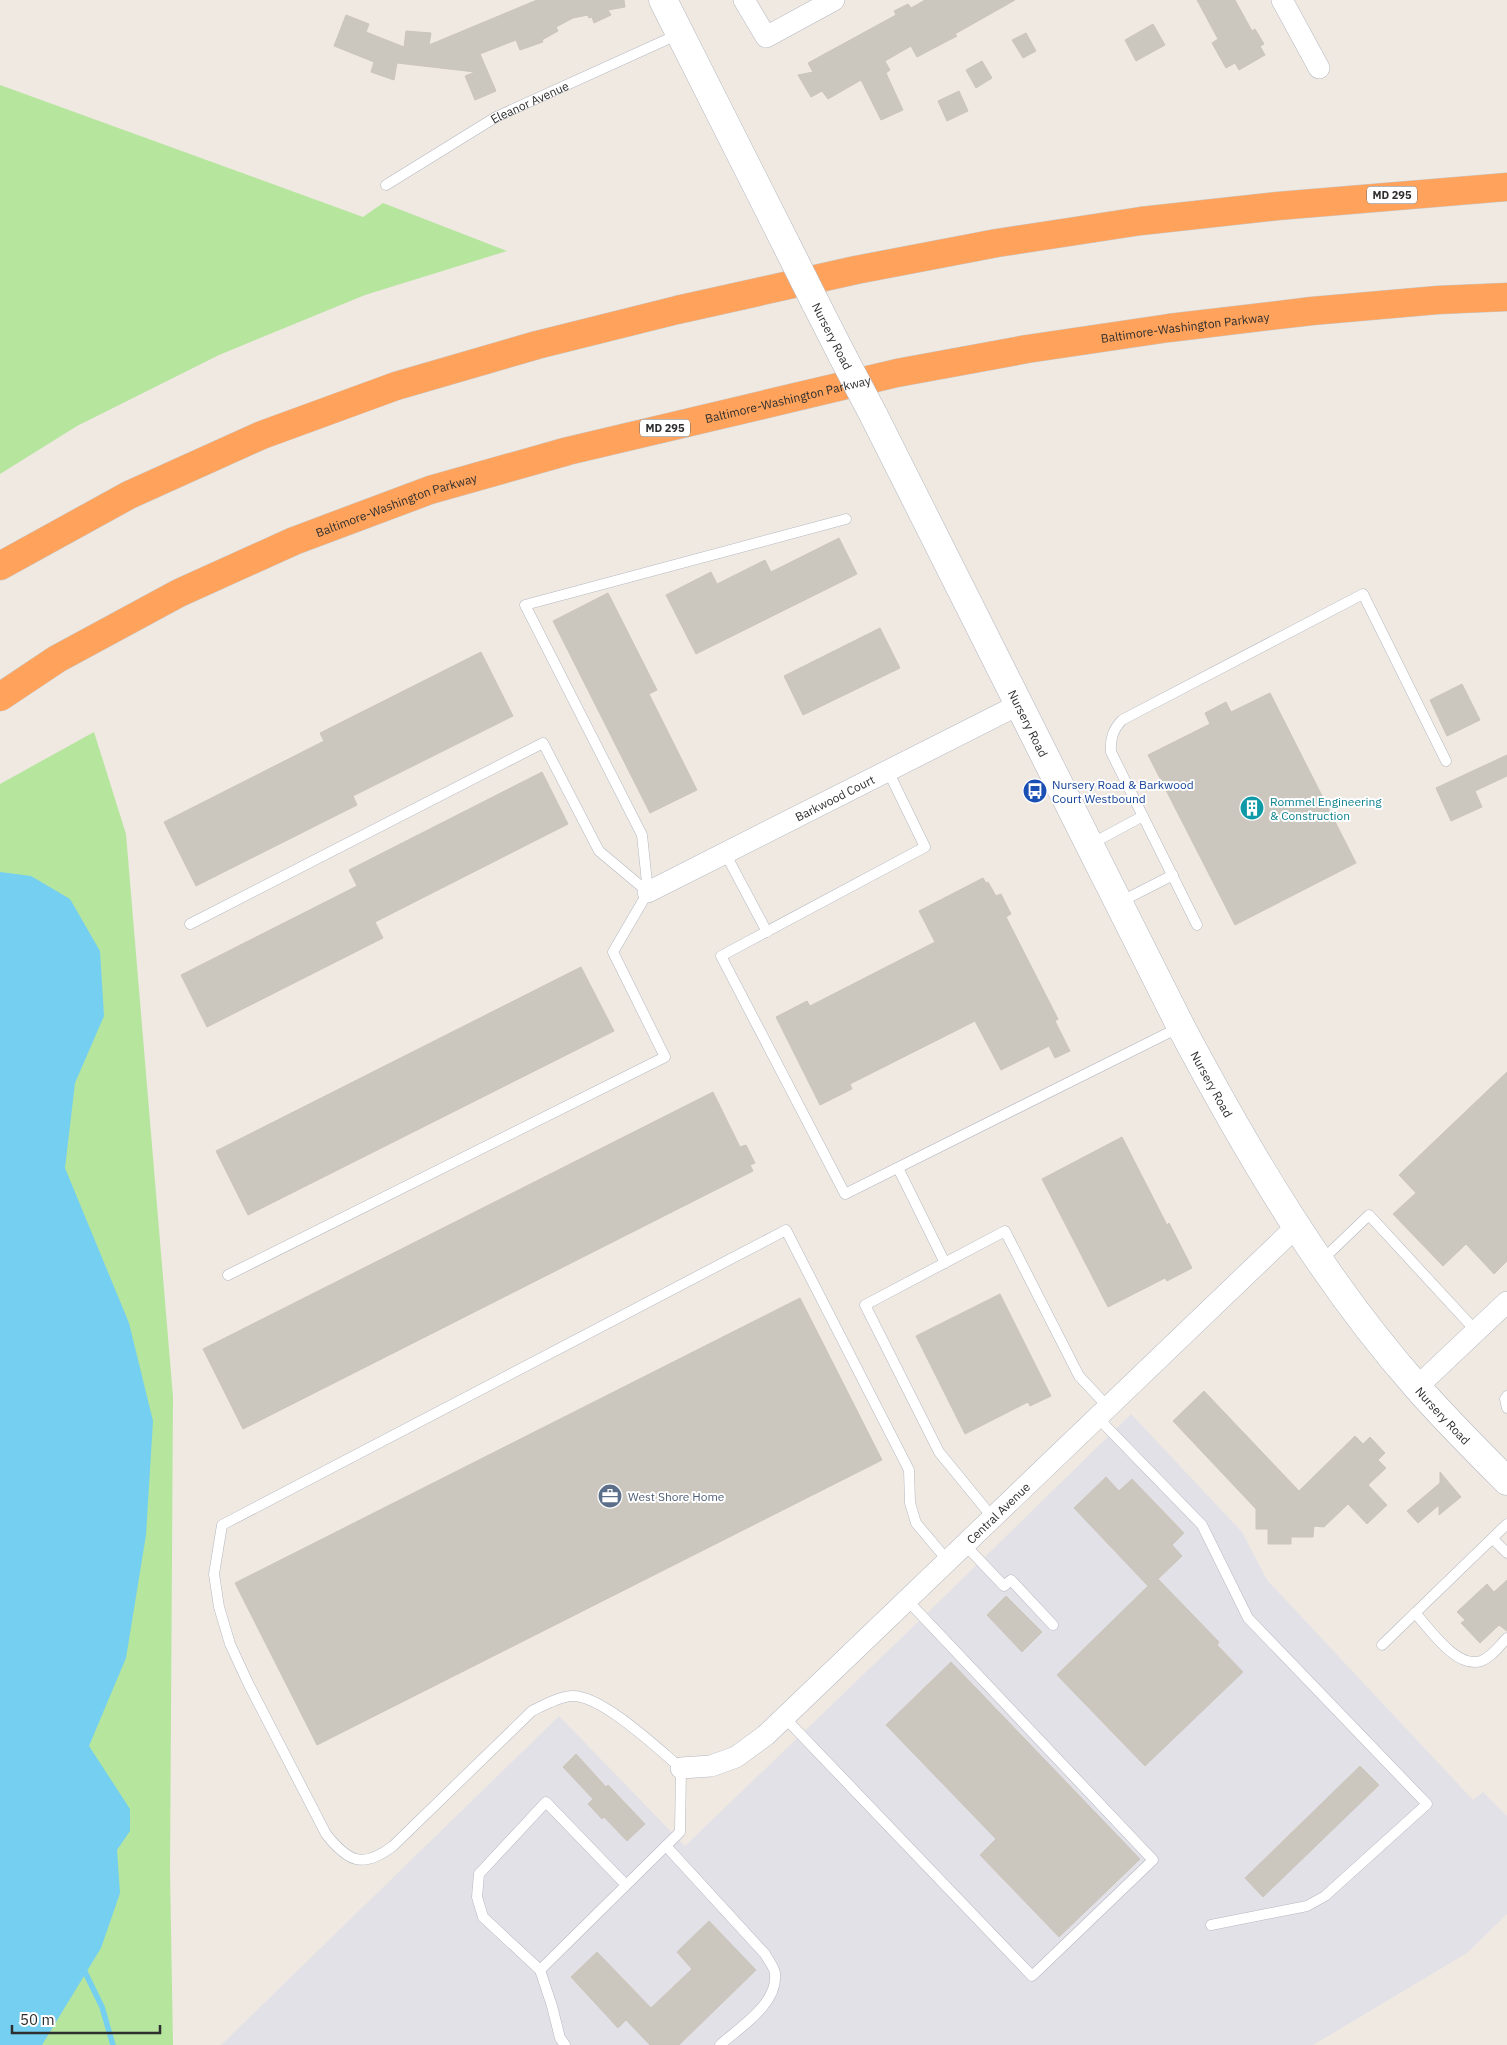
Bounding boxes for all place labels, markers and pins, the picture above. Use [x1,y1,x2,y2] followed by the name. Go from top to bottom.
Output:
[1052,777,1194,806] place label: Nursery Road & Barkwood Court Westbound
[1022,778,1048,804] bus stop icon: Nursery Road & Barkwood Court Westbound
[1270,794,1382,823] place label: Rommel Engineering & Construction
[1239,795,1265,821] building icon: Rommel Engineering & Construction
[597,1483,623,1509] office icon: West Shore Home
[628,1489,725,1504] place label: West Shore Home

